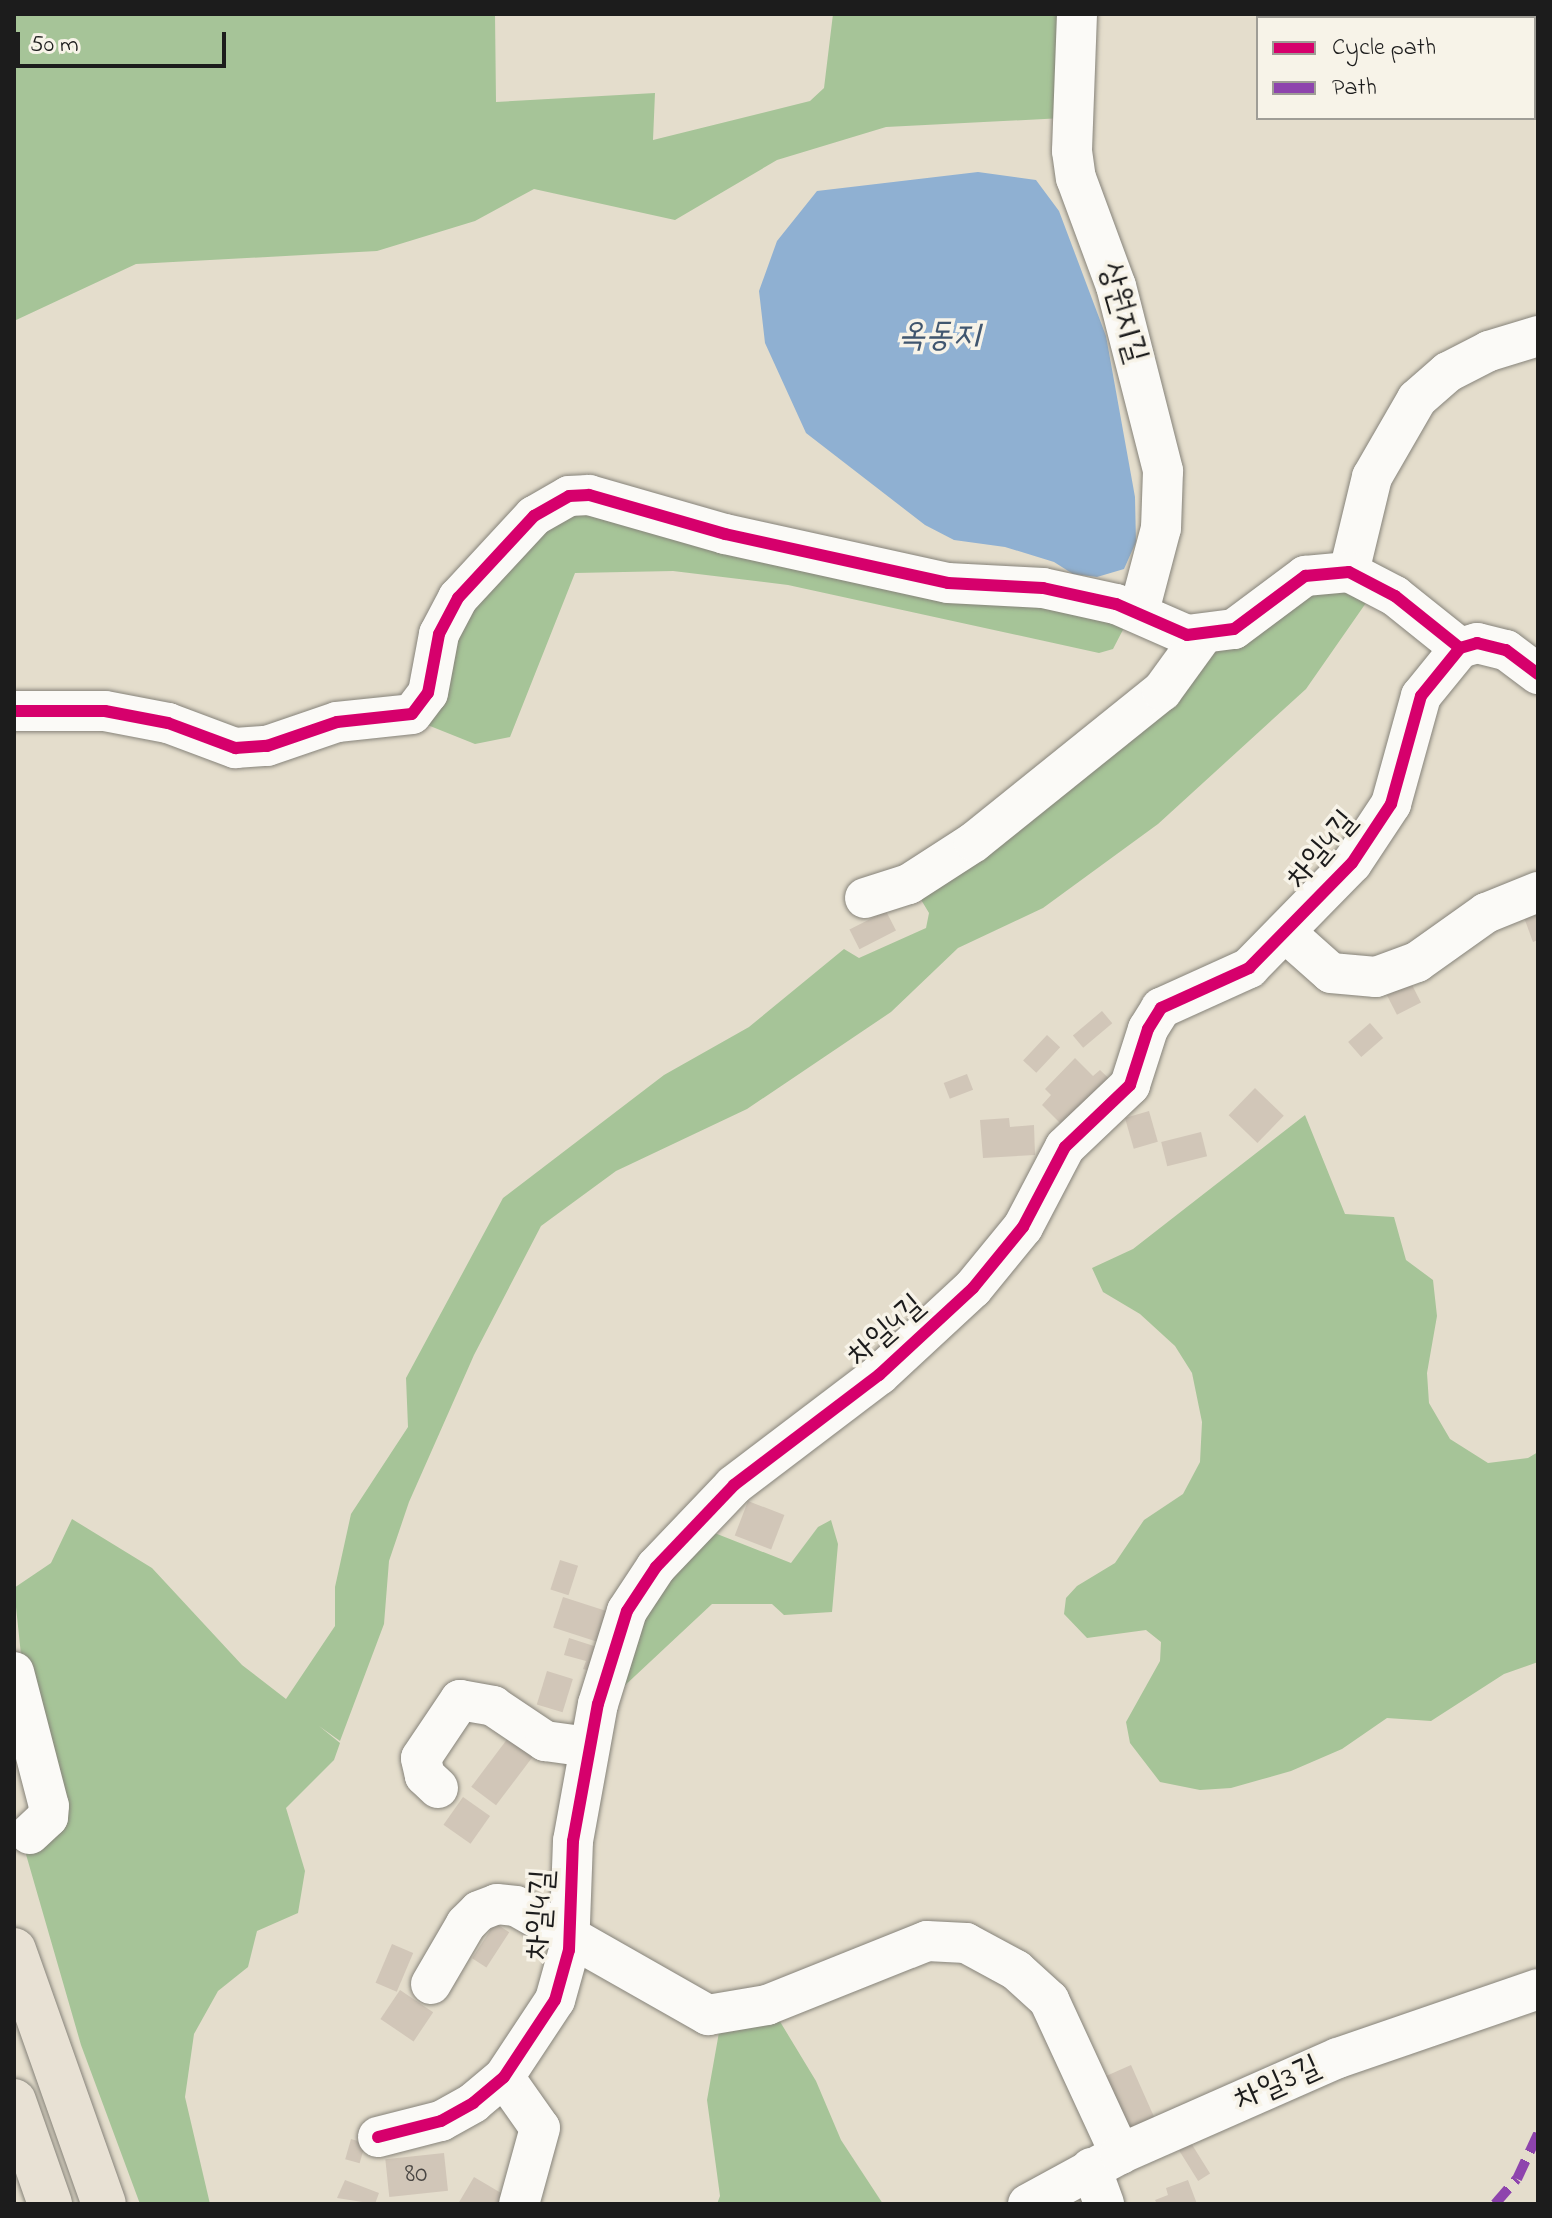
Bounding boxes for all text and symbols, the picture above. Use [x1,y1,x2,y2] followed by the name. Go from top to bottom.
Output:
[20,16,230,66] scale bar
[1256,16,1536,120] legend
[30,28,79,63] text: 50 m
[1332,31,1436,66] text: Cycle path
[1332,71,1377,106] text: Path
[1088,258,1154,368] street label: 상원지길
[898,318,980,358] water label: 옥동지
[1279,804,1367,898] street label: 차일4길
[840,1288,934,1376] street label: 차일4길
[520,1869,564,1961] street label: 차일4길
[1229,2049,1327,2121] street label: 차일3길
[405,2158,427,2192] house number: 80

